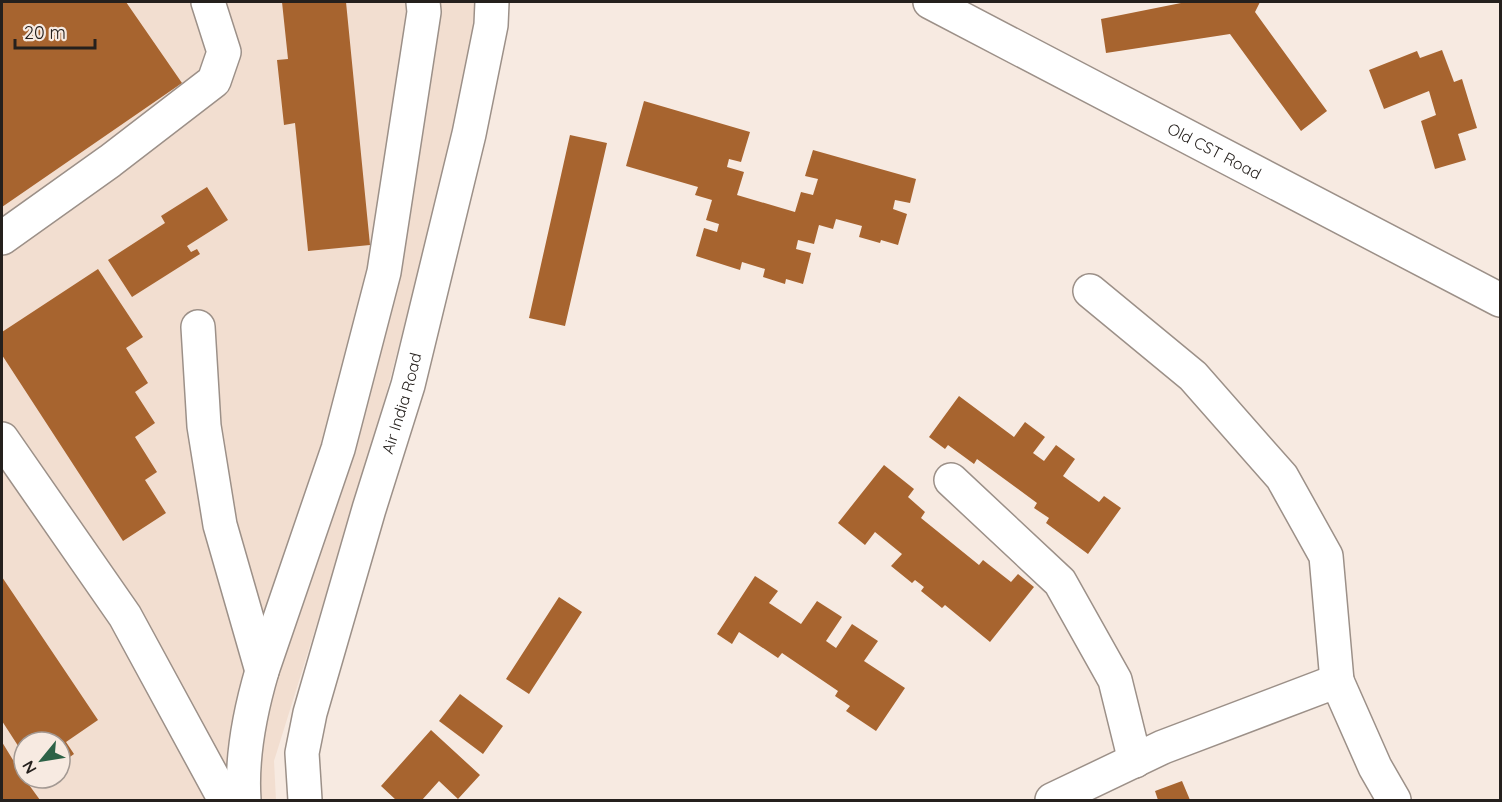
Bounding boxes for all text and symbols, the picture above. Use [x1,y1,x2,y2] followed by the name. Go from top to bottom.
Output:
[15,12,94,50] scale bar
[24,21,66,44] text: 20 m
[1164,118,1265,183] street label: Old CST Road
[377,351,426,456] street label: Air India Road
[12,730,72,790] north arrow
[17,757,41,778] text: N

